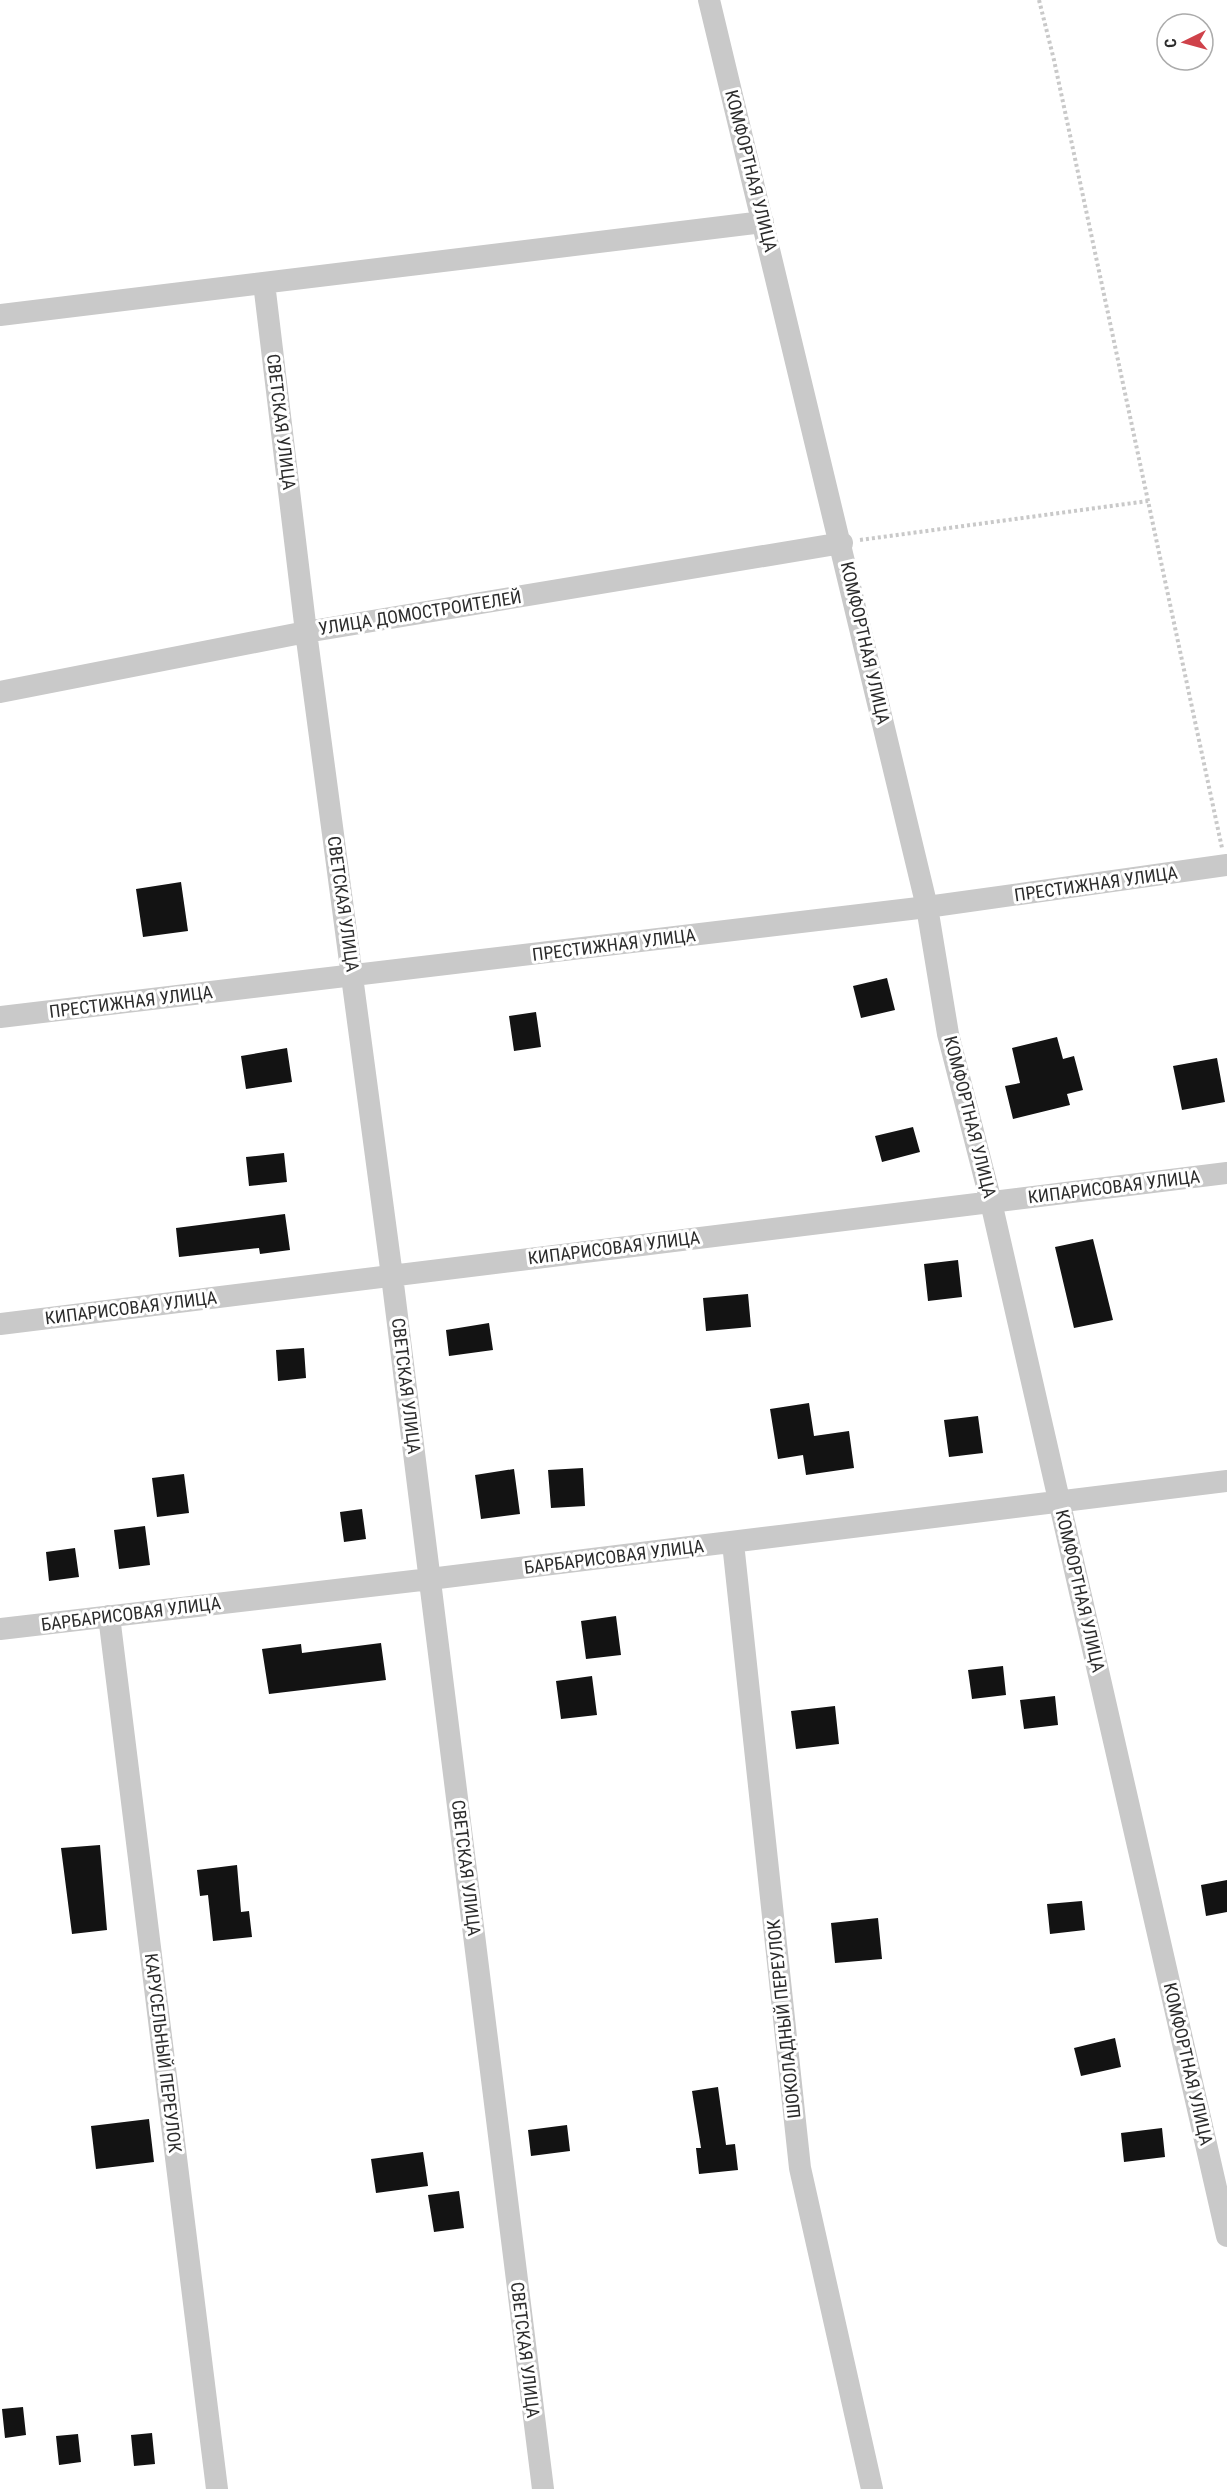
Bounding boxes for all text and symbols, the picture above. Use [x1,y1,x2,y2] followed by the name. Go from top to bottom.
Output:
[1155,12,1215,72] north arrow
[1161,38,1180,49] text: С
[721,88,782,255] street label: КОМФОРТНАЯ УЛИЦА
[263,353,300,492] street label: СВЕТСКАЯ УЛИЦА
[837,560,895,727] street label: КОМФОРТНАЯ УЛИЦА
[317,586,523,639] street label: УЛИЦА ДОМОСТРОИТЕЛЕЙ
[324,835,364,974] street label: СВЕТСКАЯ УЛИЦА
[1013,862,1179,905] street label: ПРЕСТИЖНАЯ УЛИЦА
[531,924,698,965] street label: ПРЕСТИЖНАЯ УЛИЦА
[48,981,215,1022] street label: ПРЕСТИЖНАЯ УЛИЦА
[940,1034,1001,1201] street label: КОМФОРТНАЯ УЛИЦА
[1027,1165,1202,1207] street label: КИПАРИСОВАЯ УЛИЦА
[527,1226,702,1268] street label: КИПАРИСОВАЯ УЛИЦА
[44,1286,219,1328] street label: КИПАРИСОВАЯ УЛИЦА
[388,1317,425,1456] street label: СВЕТСКАЯ УЛИЦА
[1052,1508,1110,1675] street label: КОМФОРТНАЯ УЛИЦА
[523,1535,706,1578] street label: БАРБАРИСОВАЯ УЛИЦА
[40,1592,223,1635] street label: БАРБАРИСОВАЯ УЛИЦА
[448,1799,485,1938] street label: СВЕТСКАЯ УЛИЦА
[763,1919,804,2120] street label: ШОКОЛАДНЫЙ ПЕРЕУЛОК
[141,1952,186,2154] street label: КАРУСЕЛЬНЫЙ ПЕРЕУЛОК
[1160,1981,1218,2148] street label: КОМФОРТНАЯ УЛИЦА
[507,2281,544,2420] street label: СВЕТСКАЯ УЛИЦА

